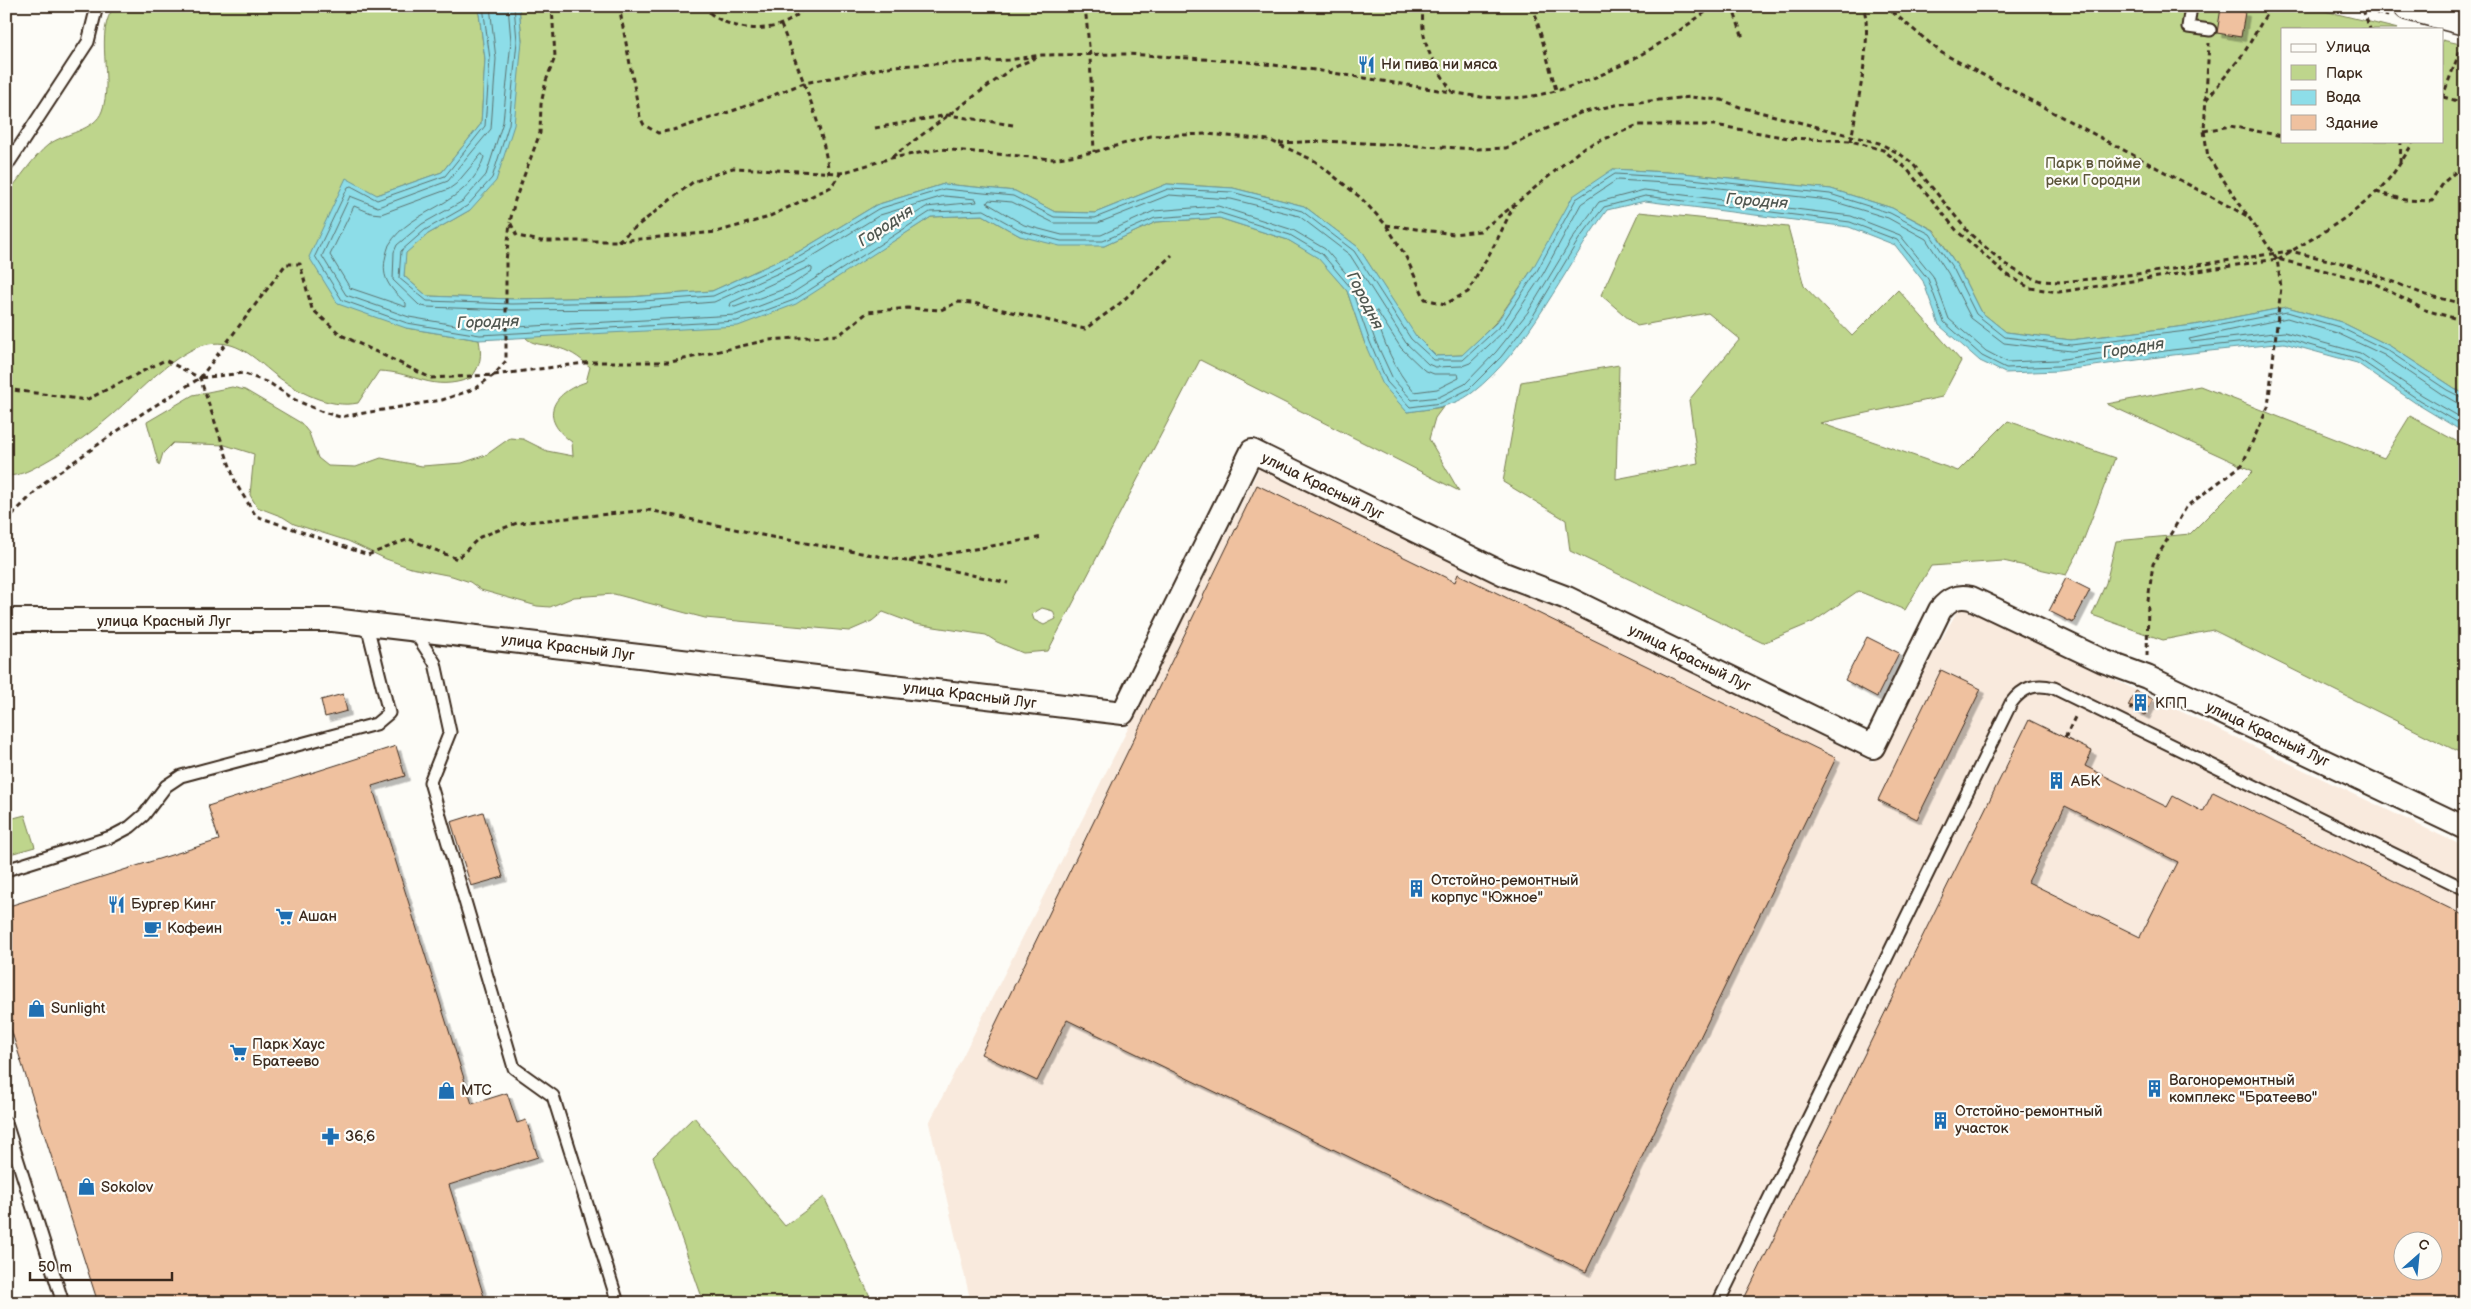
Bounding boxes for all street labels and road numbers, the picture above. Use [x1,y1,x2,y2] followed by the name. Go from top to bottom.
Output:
[1258,449,1387,524] street label: улица Красный Луг
[97,612,231,631] street label: улица Красный Луг
[1625,621,1754,696] street label: улица Красный Луг
[500,630,636,665] street label: улица Красный Луг
[902,678,1038,713] street label: улица Красный Луг
[2203,697,2333,771] street label: улица Красный Луг

